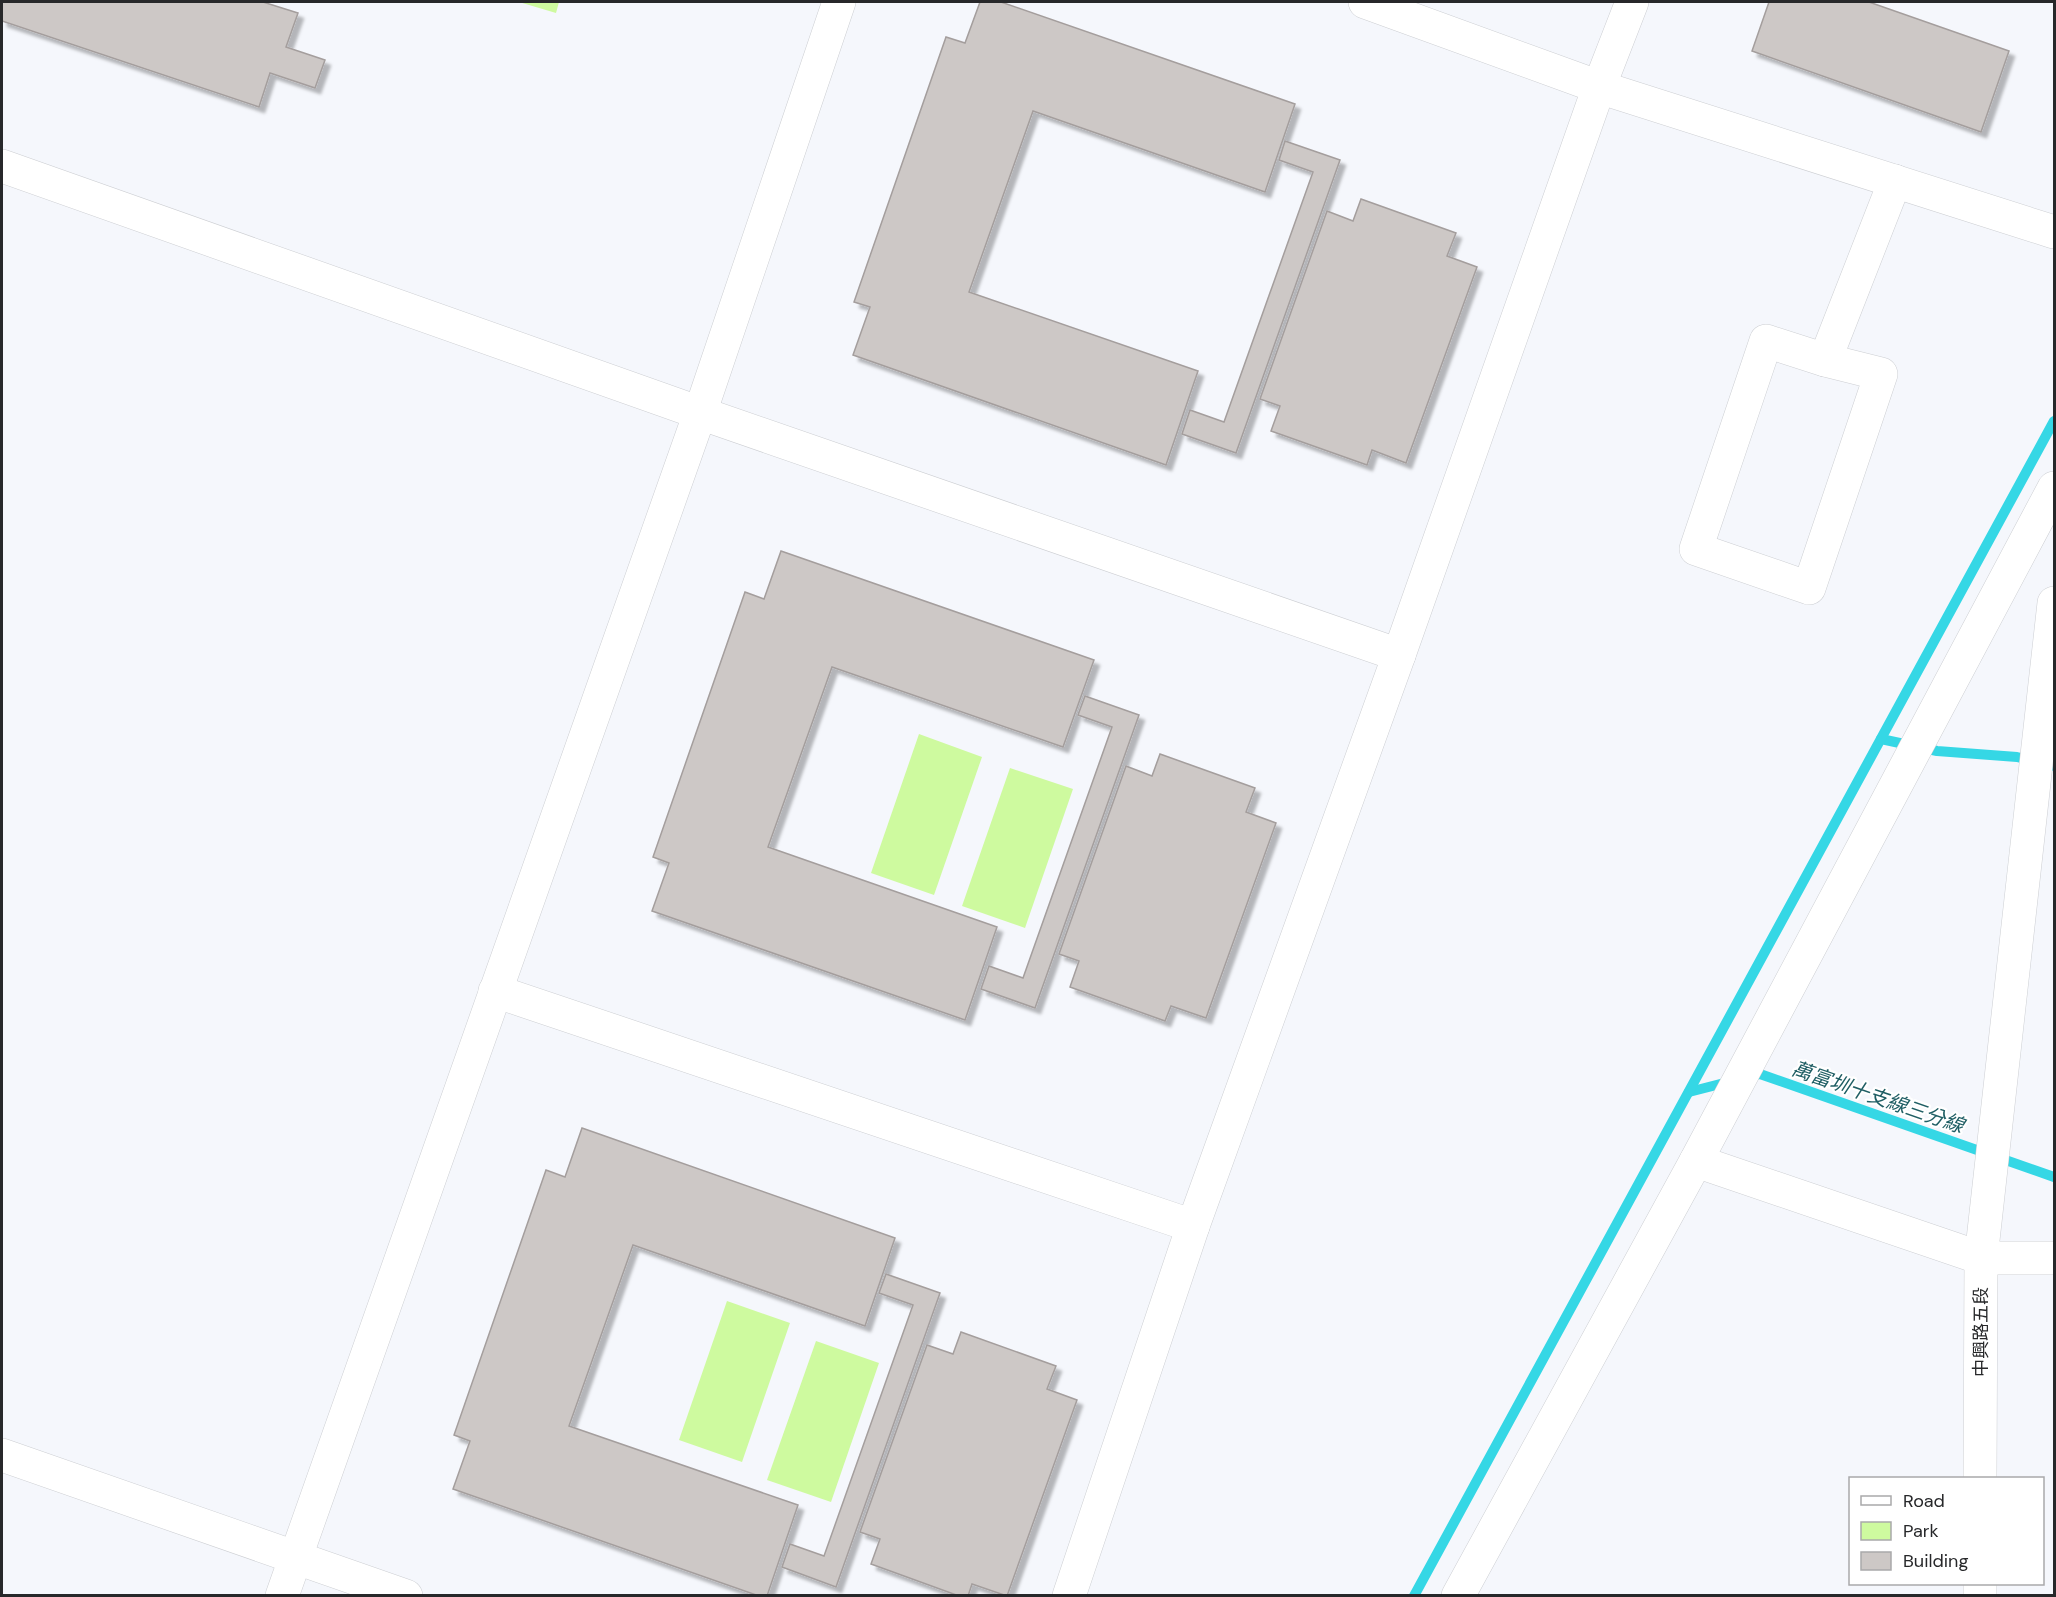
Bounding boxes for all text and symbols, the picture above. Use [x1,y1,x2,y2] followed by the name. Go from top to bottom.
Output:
[1789,1055,1969,1139] water label: 萬富圳十支線三分線
[1969,1287,1993,1377] street label: 中興路五段
[1849,1477,2044,1585] legend
[1903,1489,1945,1513] text: Road
[1903,1519,1939,1543] text: Park
[1903,1549,1968,1573] text: Building

